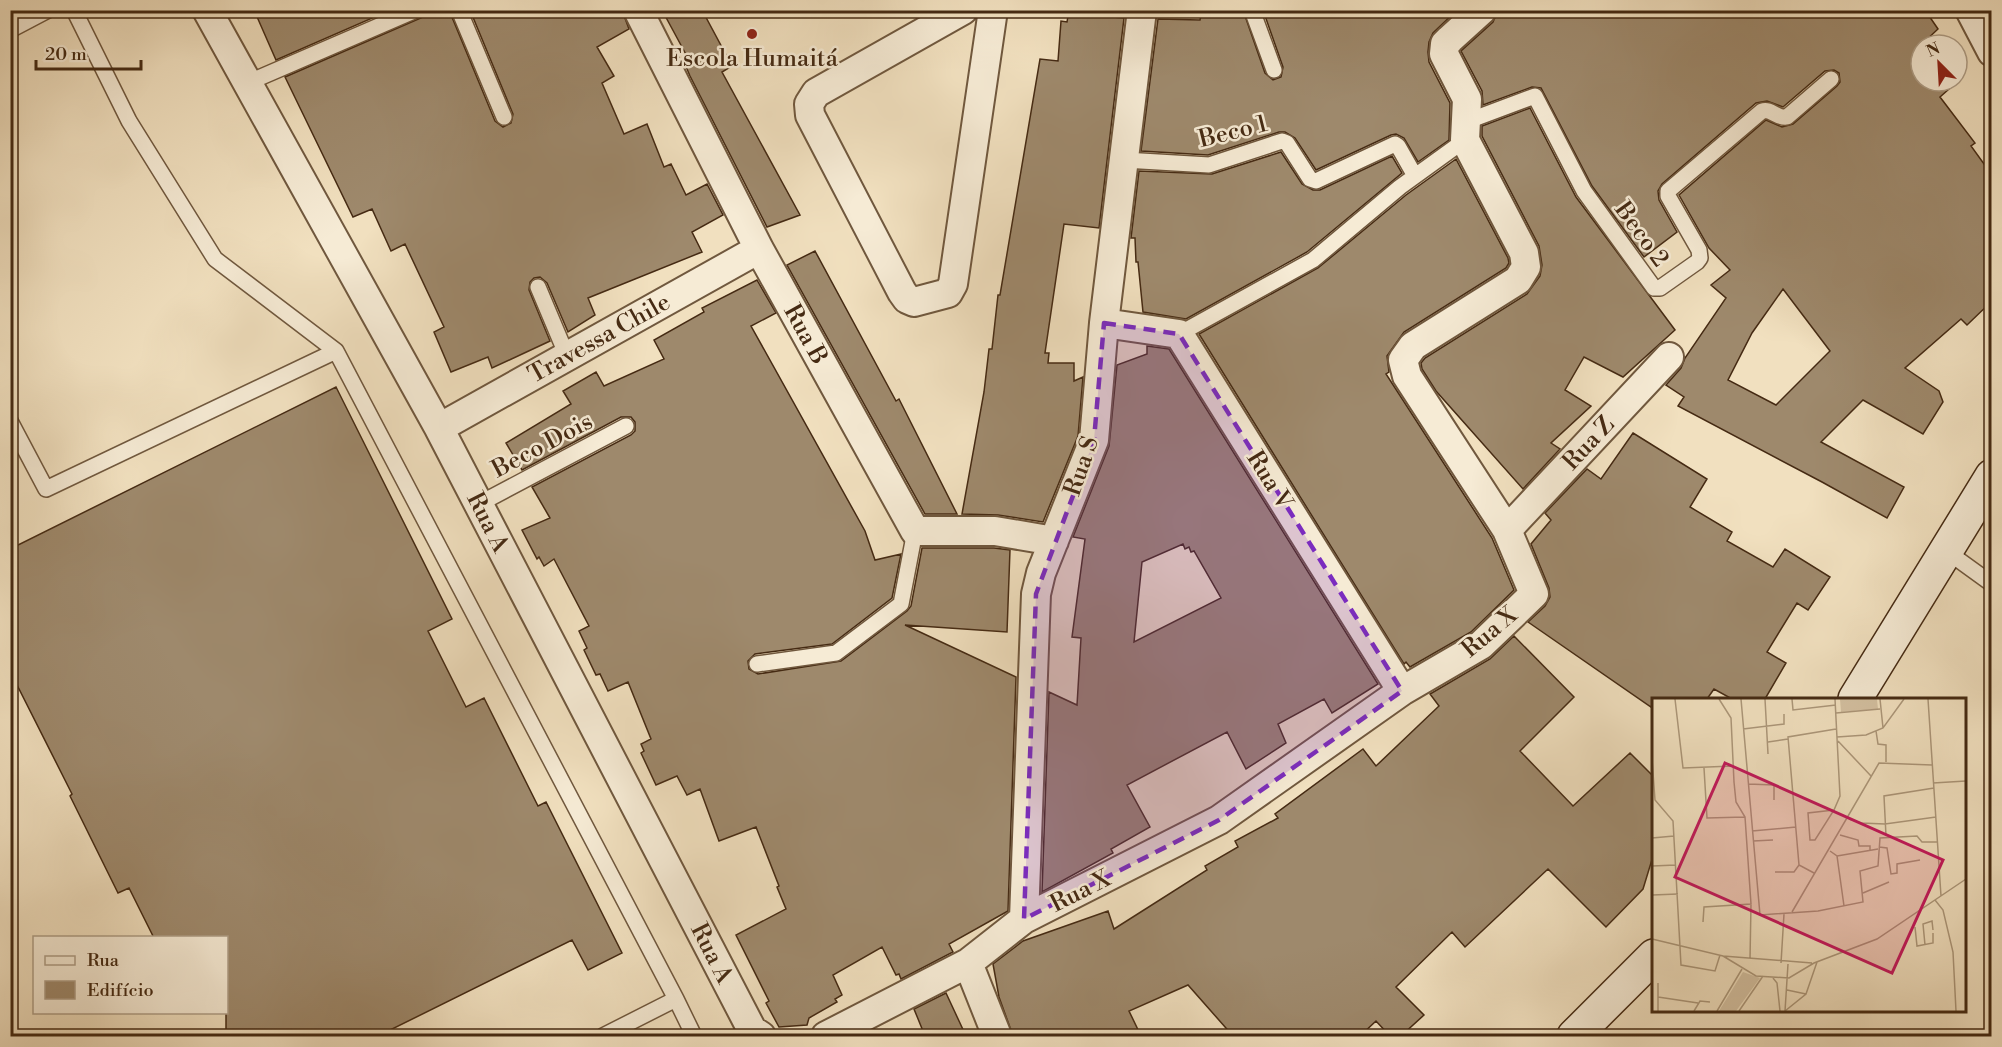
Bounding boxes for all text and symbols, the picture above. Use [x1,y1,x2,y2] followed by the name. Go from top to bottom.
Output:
[745,27,759,41] marker: Escola Humaitá
[36,33,141,71] scale bar
[1909,33,1969,93] north arrow
[1923,38,1943,62] text: N
[45,43,87,66] text: 20 m
[666,44,839,74] place label: Escola Humaitá
[1195,109,1271,155] street label: Beco 1
[1607,195,1675,273] street label: Beco 2
[523,287,676,390] street label: Travessa Chile
[776,299,834,370] street label: Rua B
[486,407,598,485] street label: Beco Dois
[1556,410,1621,477] street label: Rua Z
[1058,433,1106,500] street label: Rua S
[1239,445,1299,517] street label: Rua V
[459,487,515,558] street label: Rua A
[1456,600,1524,665] street label: Rua X
[1652,698,1966,1011] inset map
[1045,864,1116,920] street label: Rua X
[683,918,739,989] street label: Rua A
[33,936,228,1014] legend
[87,949,120,972] text: Rua
[87,979,154,1002] text: Edifício

